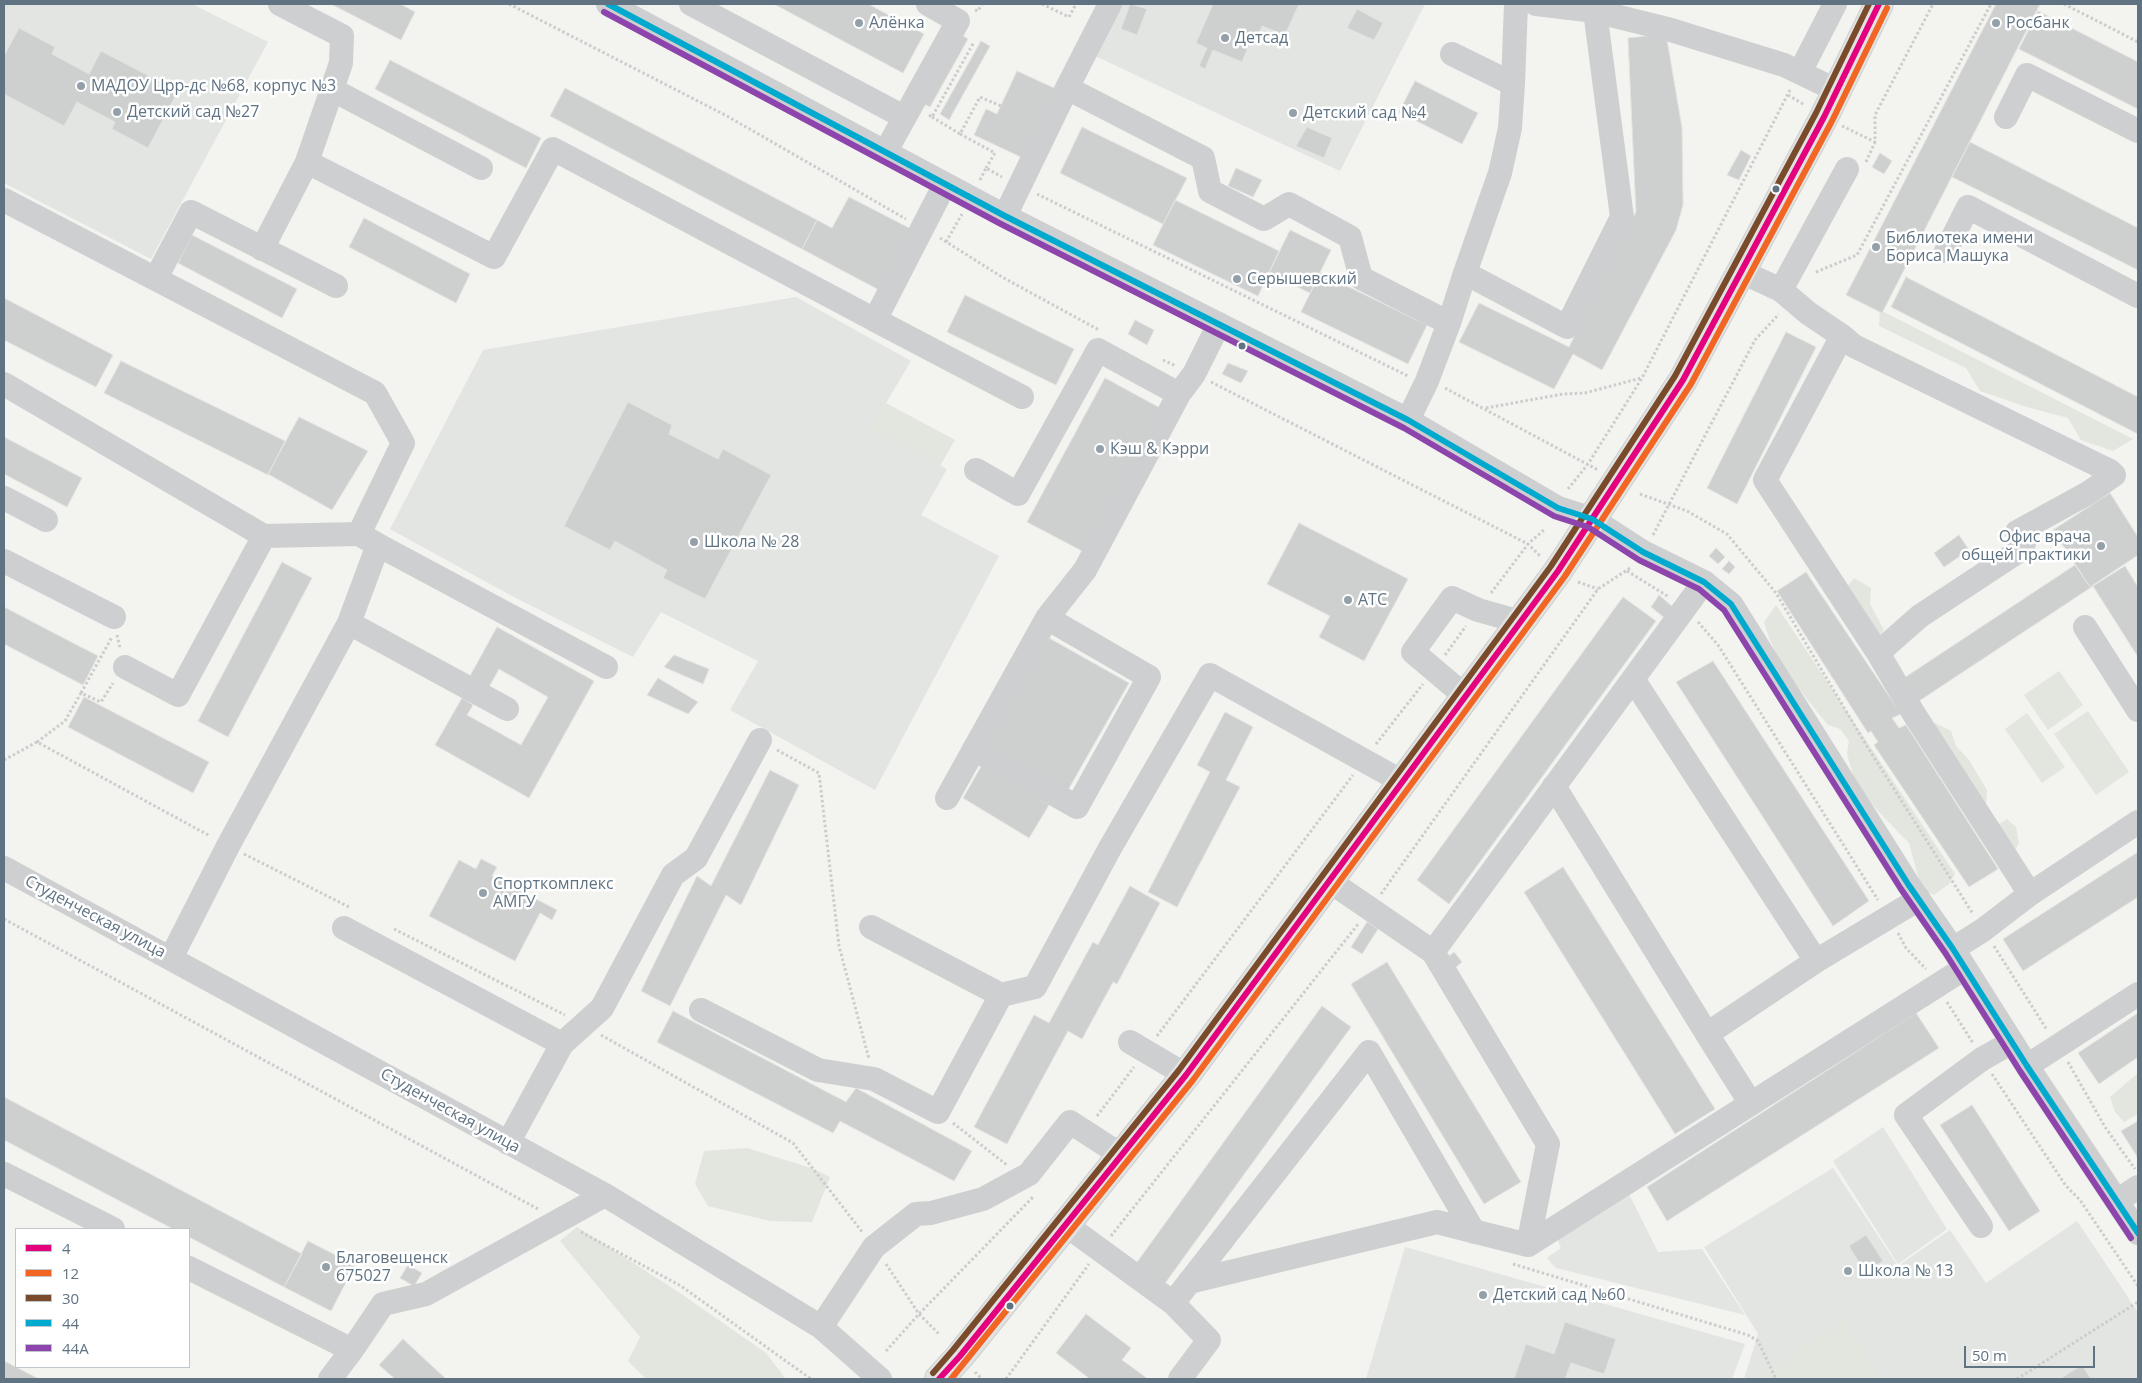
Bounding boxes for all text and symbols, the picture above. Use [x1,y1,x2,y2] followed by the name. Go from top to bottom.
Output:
[869,13,925,33] place label: Алёнка
[2006,13,2070,33] place label: Росбанк
[853,17,865,29] marker: Алёнка
[1990,17,2002,29] marker: Росбанк
[1235,28,1288,48] place label: Детсад
[1219,32,1231,44] marker: Детсад
[91,76,336,96] place label: МАДОУ Црр-дс №68, корпус №3
[75,80,87,92] marker: МАДОУ Црр-дс №68, корпус №3
[127,102,259,122] place label: Детский сад №27
[1303,103,1426,123] place label: Детский сад №4
[111,106,123,118] marker: Детский сад №27
[1287,107,1299,119] marker: Детский сад №4
[1771,184,1781,194] unlabelled marker
[1886,228,2033,266] place label: Библиотека имени Бориса Машука
[1870,241,1882,253] marker: Библиотека имени Бориса Машука
[1247,269,1357,289] place label: Серышевский
[1231,273,1243,285] marker: Серышевский
[1237,341,1247,351] unlabelled marker
[1110,439,1209,459] place label: Кэш & Кэрри
[1094,443,1106,455] marker: Кэш & Кэрри
[1961,527,2091,565] place label: Офис врача общей практики
[704,532,799,552] place label: Школа № 28
[688,536,700,548] marker: Школа № 28
[2095,540,2107,552] marker: Офис врача общей практики
[1358,590,1387,610] place label: АТС
[1342,594,1354,606] marker: АТС
[21,872,169,962] street label: Студенческая улица
[493,874,614,912] place label: Спорткомплекс АМГУ
[477,887,489,899] marker: Спорткомплекс АМГУ
[377,1065,523,1157] street label: Студенческая улица
[15,1228,190,1368] legend
[62,1238,71,1258] text: 4
[336,1248,448,1286] place label: Благовещенск 675027
[320,1261,332,1273] marker: Благовещенск 675027
[1858,1261,1953,1281] place label: Школа № 13
[62,1263,79,1283] text: 12
[1842,1265,1854,1277] marker: Школа № 13
[1493,1285,1625,1305] place label: Детский сад №60
[62,1288,79,1308] text: 30
[1477,1289,1489,1301] marker: Детский сад №60
[1005,1301,1015,1311] unlabelled marker
[62,1313,79,1333] text: 44
[1967,1336,2098,1368] scale bar
[62,1338,89,1358] text: 44А
[1972,1345,2007,1365] text: 50 m

